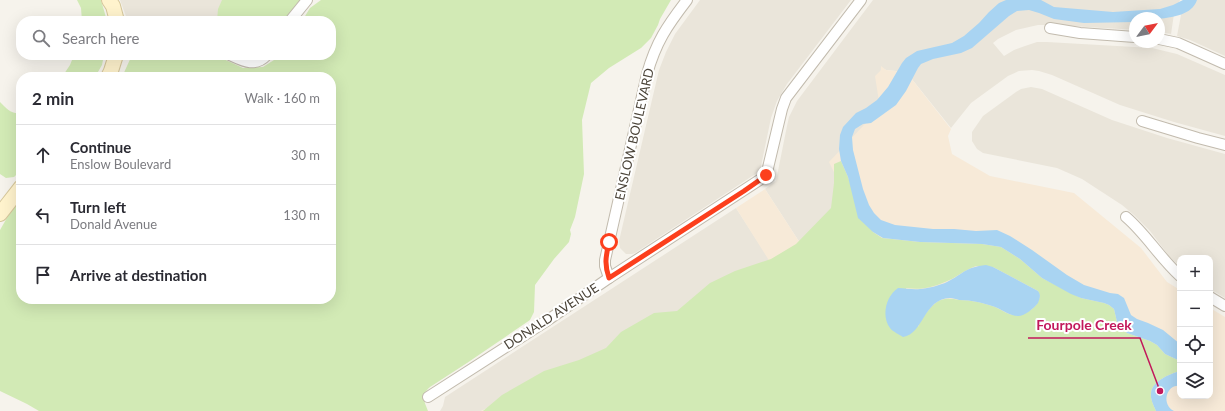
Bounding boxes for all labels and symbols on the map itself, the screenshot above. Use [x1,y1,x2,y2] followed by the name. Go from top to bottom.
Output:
[1129,12,1165,48] north arrow
[611,66,657,202] street label: ENSLOW BOULEVARD
[757,166,775,184] route end
[600,233,618,251] route start
[501,279,601,353] street label: DONALD AVENUE
[1028,312,1140,338] callout: Fourpole Creek
[1036,316,1132,333] text: Fourpole Creek

